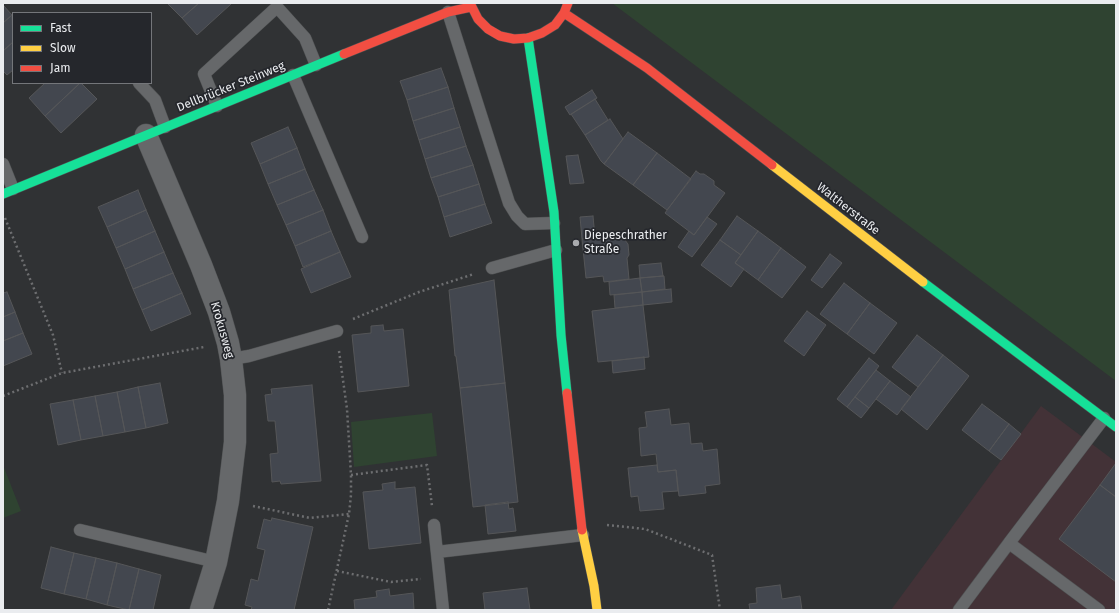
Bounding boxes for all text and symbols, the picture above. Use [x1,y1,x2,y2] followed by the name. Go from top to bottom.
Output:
[12,12,152,84] legend
[50,21,72,35] text: Fast
[50,41,76,55] text: Slow
[175,59,287,115] street label: Dellbrücker Steinweg
[50,61,70,75] text: Jam
[814,180,882,238] street label: Waltherstraße
[584,229,667,257] place label: Diepeschrather Straße
[571,238,581,248] marker: Diepeschrather Straße
[207,300,237,360] street label: Krokusweg

